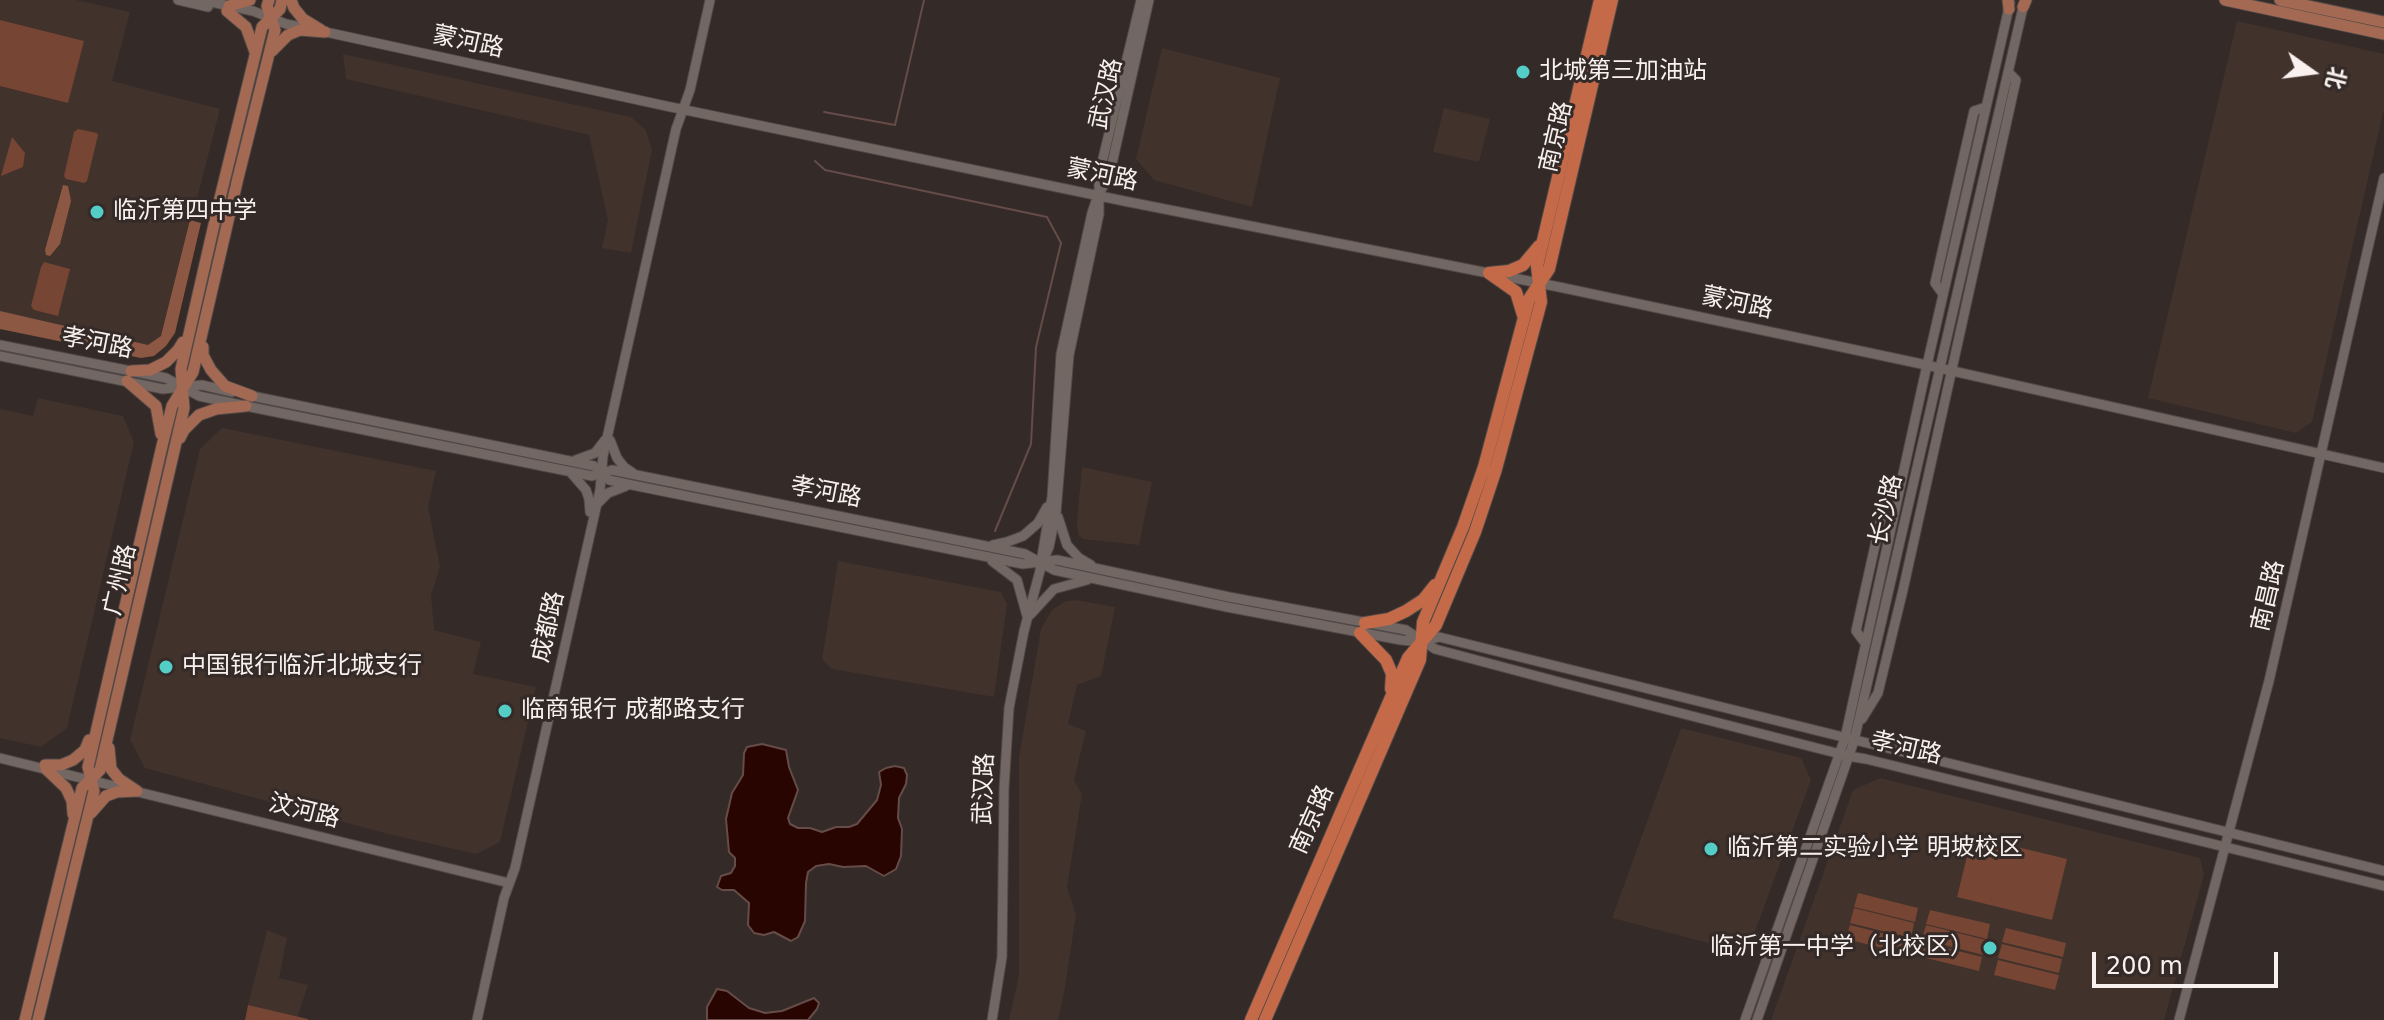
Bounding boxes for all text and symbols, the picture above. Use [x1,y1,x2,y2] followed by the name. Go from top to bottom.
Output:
[430,21,506,65] street label: 蒙河路
[2272,32,2352,112] north arrow
[1085,56,1129,132] street label: 武汉路
[1539,58,1707,86] place label: 北城第三加油站
[1514,63,1532,81] marker: 北城第三加油站
[2321,64,2351,92] text: 北
[1535,99,1579,175] street label: 南京路
[1064,154,1140,198] street label: 蒙河路
[113,198,257,226] place label: 临沂第四中学
[88,203,106,221] marker: 临沂第四中学
[1699,282,1775,326] street label: 蒙河路
[59,323,135,365] street label: 孝河路
[788,472,864,514] street label: 孝河路
[1865,472,1909,548] street label: 长沙路
[99,542,143,618] street label: 广州路
[2247,558,2291,634] street label: 南昌路
[527,589,571,665] street label: 成都路
[182,653,422,681] place label: 中国银行临沂北城支行
[157,658,175,676] marker: 中国银行临沂北城支行
[521,697,745,725] place label: 临商银行 成都路支行
[496,702,514,720] marker: 临商银行 成都路支行
[1868,727,1944,771] street label: 孝河路
[969,753,1001,825] street label: 武汉路
[1285,781,1341,859] street label: 南京路
[266,789,342,835] street label: 汶河路
[1727,835,2023,863] place label: 临沂第二实验小学 明坡校区
[1702,840,1720,858] marker: 临沂第二实验小学 明坡校区
[1710,934,1974,962] place label: 临沂第一中学（北校区）
[2096,936,2282,986] scale bar
[1981,939,1999,957] marker: 临沂第一中学（北校区）
[2106,952,2183,980] text: 200 m

